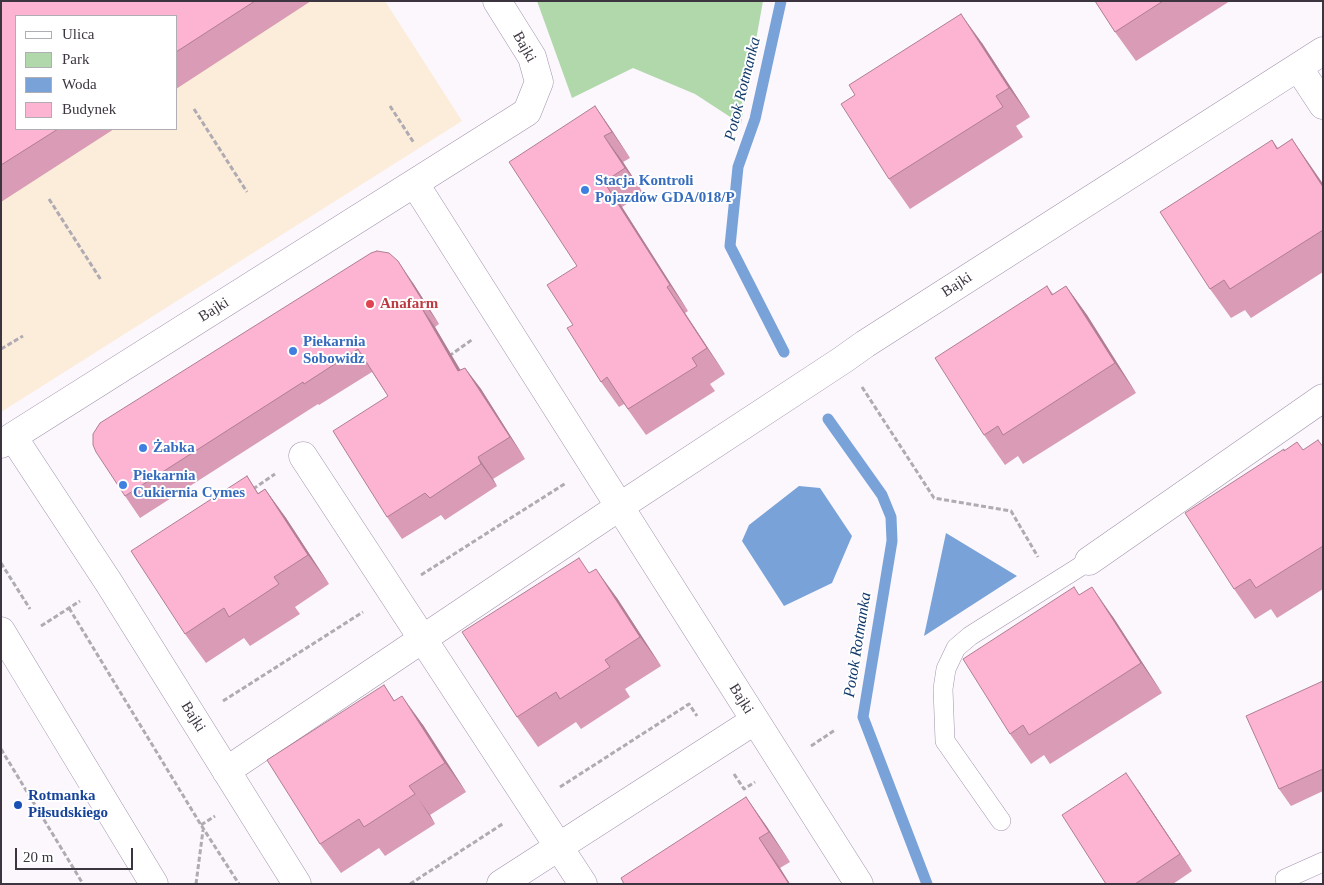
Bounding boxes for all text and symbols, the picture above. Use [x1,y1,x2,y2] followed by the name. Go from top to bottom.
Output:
[15,15,178,130] legend
[62,26,94,42] text: Ulica
[508,28,540,66] street label: Bajki
[721,35,765,143] water label: Potok Rotmanka
[62,51,90,67] text: Park
[62,76,97,92] text: Woda
[62,101,116,117] text: Budynek
[595,172,735,207] place label: Stacja Kontroli Pojazdów GDA/018/P
[579,184,591,196] marker: Stacja Kontroli Pojazdów GDA/018/P
[938,269,976,301] street label: Bajki
[195,294,233,326] street label: Bajki
[380,295,438,313] place label: Anafarm
[364,298,376,310] marker: Anafarm
[303,333,365,368] place label: Piekarnia Sobowidz
[287,345,299,357] marker: Piekarnia Sobowidz
[153,439,195,457] place label: Żabka
[137,442,149,454] marker: Żabka
[133,467,245,502] place label: Piekarnia Cukiernia Cymes
[117,479,129,491] marker: Piekarnia Cukiernia Cymes
[840,591,876,699] water label: Potok Rotmanka
[725,680,757,718] street label: Bajki
[177,698,209,736] street label: Bajki
[28,787,108,822] place label: Rotmanka Piłsudskiego
[12,799,24,811] marker: Rotmanka Piłsudskiego
[18,838,135,870] scale bar
[23,849,53,865] text: 20 m

